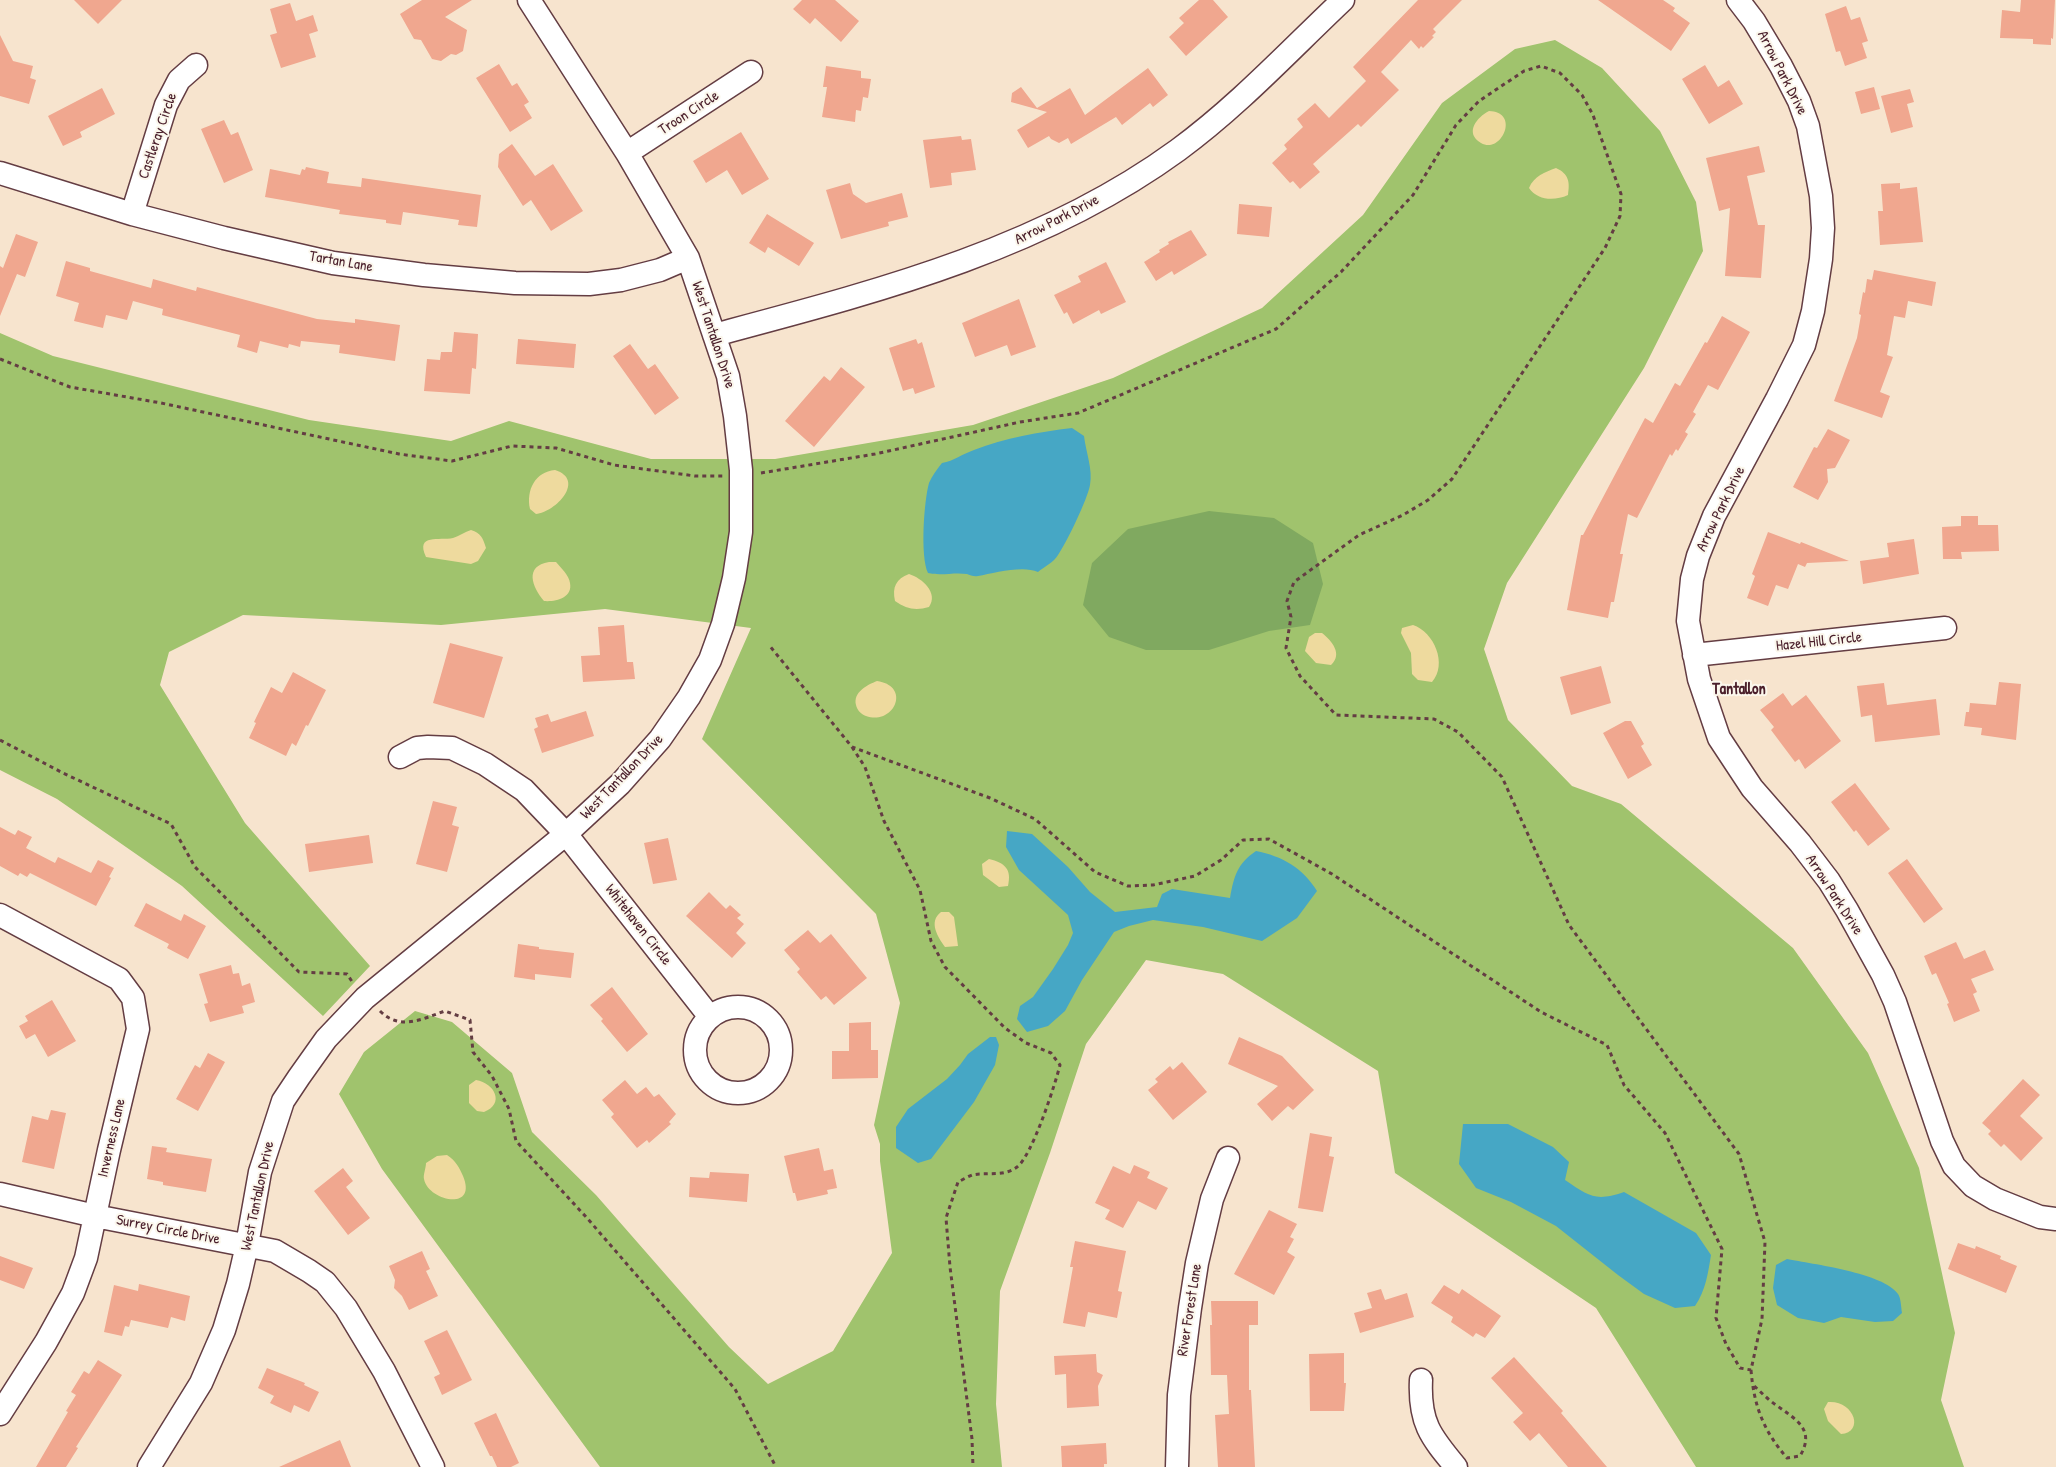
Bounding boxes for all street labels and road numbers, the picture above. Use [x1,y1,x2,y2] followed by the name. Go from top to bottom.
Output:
[1753,28,1811,118] street label: Arrow Park Drive
[655,87,723,139] street label: Troon Circle
[135,91,181,181] street label: Castleray Circle
[1012,191,1102,249] street label: Arrow Park Drive
[308,248,374,276] street label: Tartan Lane
[687,279,739,391] street label: West Tantallon Drive
[1693,464,1749,554] street label: Arrow Park Drive
[1775,629,1863,655] street label: Hazel Hill Circle
[577,731,667,823] street label: West Tantallon Drive
[1801,851,1867,939] street label: Arrow Park Drive
[601,881,675,969] street label: Whitehaven Circle
[94,1097,130,1179] street label: Inverness Lane
[238,1140,278,1252] street label: West Tantallon Drive
[115,1211,221,1249] street label: Surrey Circle Drive
[1174,1262,1206,1358] street label: River Forest Lane

